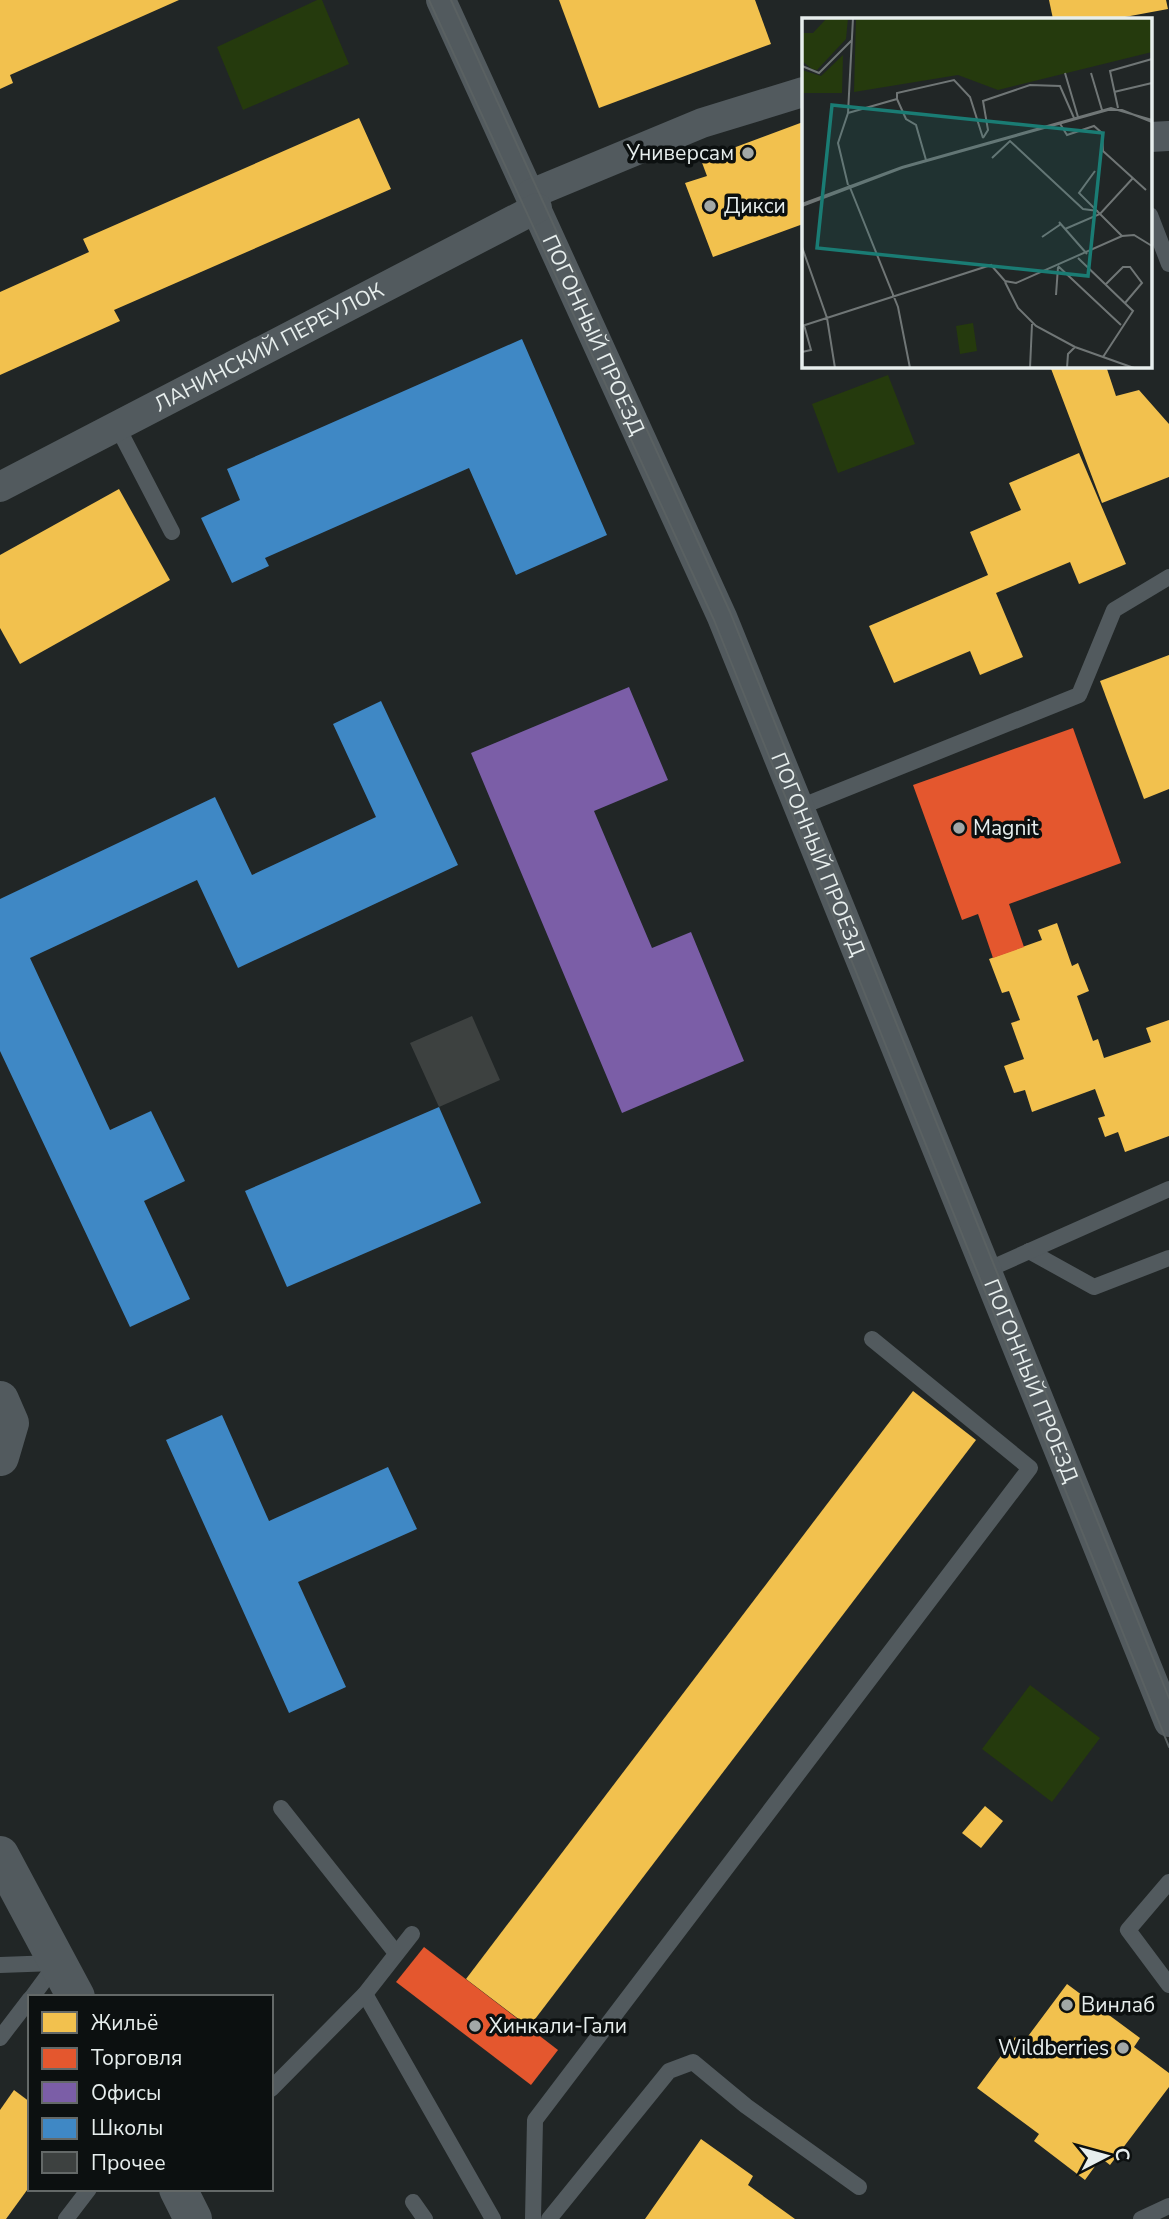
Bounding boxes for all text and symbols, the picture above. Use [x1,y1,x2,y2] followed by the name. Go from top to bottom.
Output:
[802,18,1152,368] inset map
[626,139,734,167] place label: Универсам
[740,145,756,161] marker: Универсам
[724,192,786,220] place label: Дикси
[702,198,718,214] marker: Дикси
[536,230,651,440] street label: ПОГОННЫЙ ПРОЕЗД
[149,276,389,418] street label: ЛАНИНСКИЙ ПЕРЕУЛОК
[764,748,872,960] street label: ПОГОННЫЙ ПРОЕЗД
[973,814,1039,842] place label: Magnit
[951,820,967,836] marker: Magnit
[977,1275,1085,1487] street label: ПОГОННЫЙ ПРОЕЗД
[1081,1991,1155,2019] place label: Винлаб
[28,1995,273,2191] legend
[1059,1997,1075,2013] marker: Винлаб
[91,2009,158,2037] text: Жильё
[489,2012,627,2040] place label: Хинкали-Гали
[467,2018,483,2034] marker: Хинкали-Гали
[998,2034,1109,2062] place label: Wildberries
[1115,2040,1131,2056] marker: Wildberries
[91,2044,182,2072] text: Торговля
[91,2079,161,2107] text: Офисы
[91,2114,163,2142] text: Школы
[1071,2121,1141,2191] north arrow
[1108,2147,1136,2162] text: С
[91,2149,166,2177] text: Прочее

